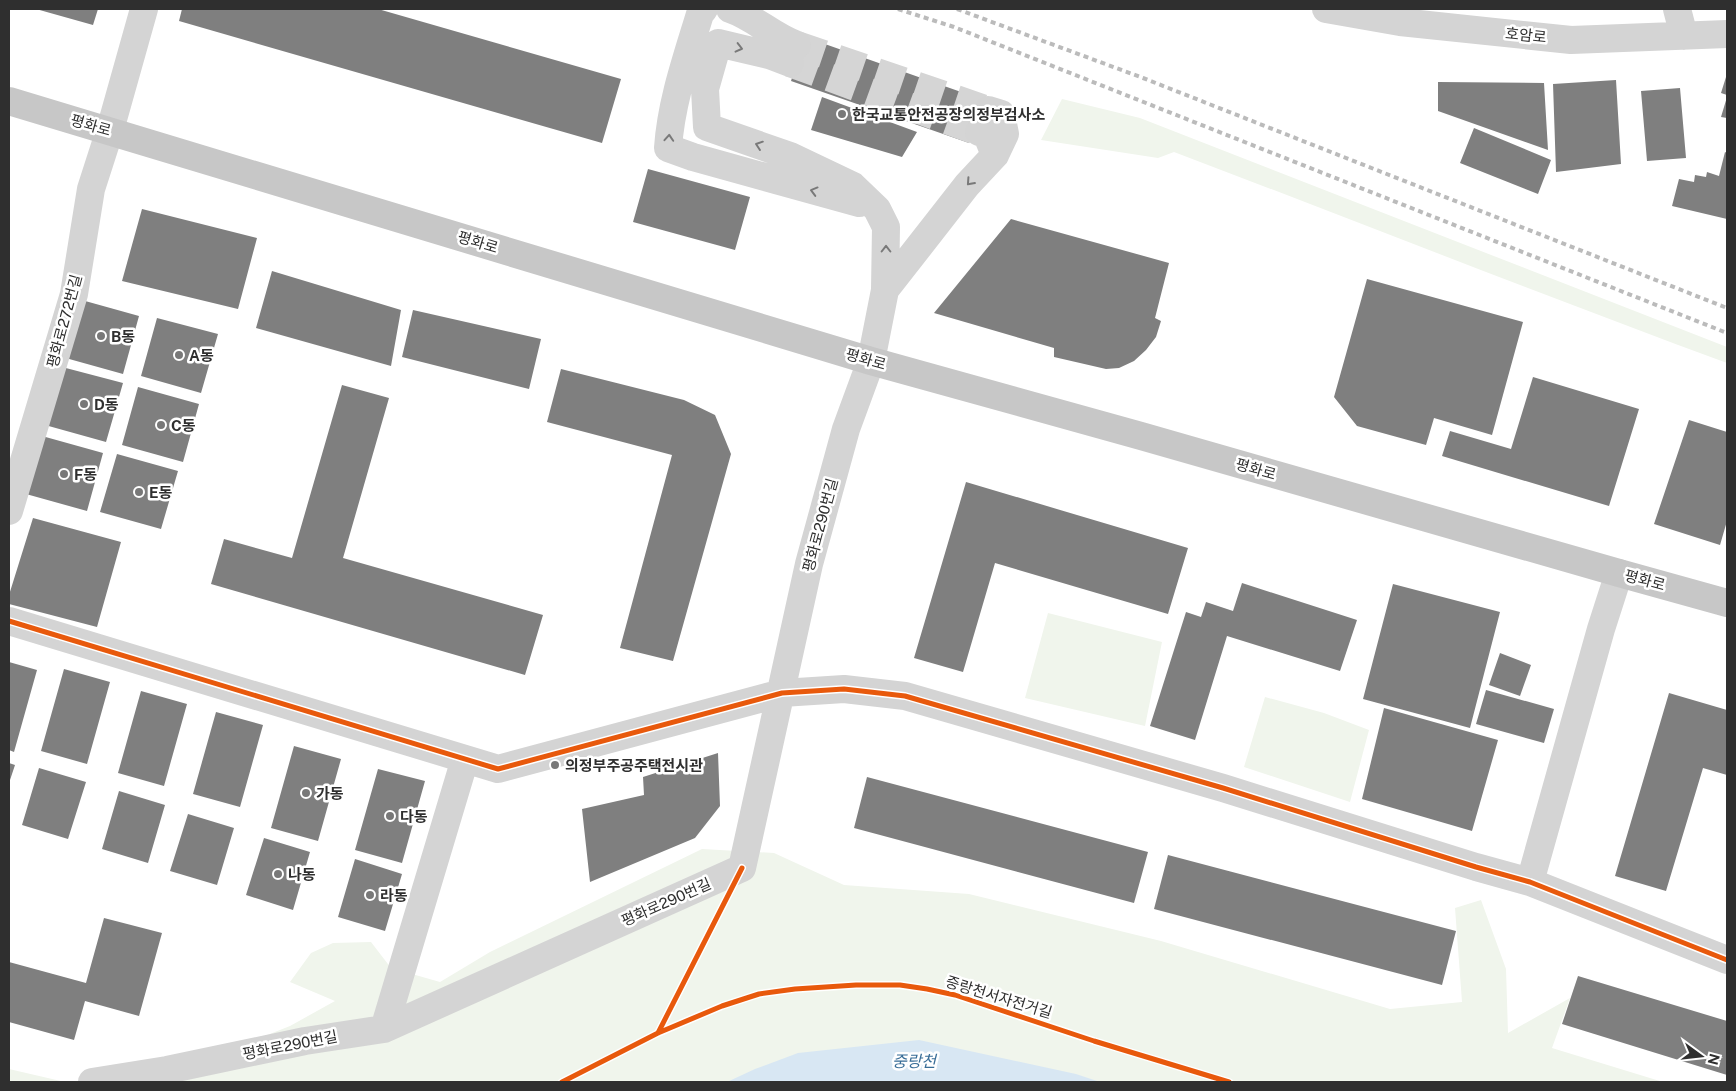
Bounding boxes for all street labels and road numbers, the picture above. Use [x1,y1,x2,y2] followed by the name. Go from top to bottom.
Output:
[1505,24,1547,46] street label: 호암로
[69,111,113,139] street label: 평화로
[456,228,500,256] street label: 평화로
[43,272,85,370] street label: 평화로272번길
[844,345,888,373] street label: 평화로
[1234,455,1278,483] street label: 평화로
[799,476,841,574] street label: 평화로290번길
[1623,566,1667,594] street label: 평화로
[619,875,713,929] street label: 평화로290번길
[944,973,1054,1021] street label: 중랑천서자전거길
[241,1027,339,1063] street label: 평화로290번길

